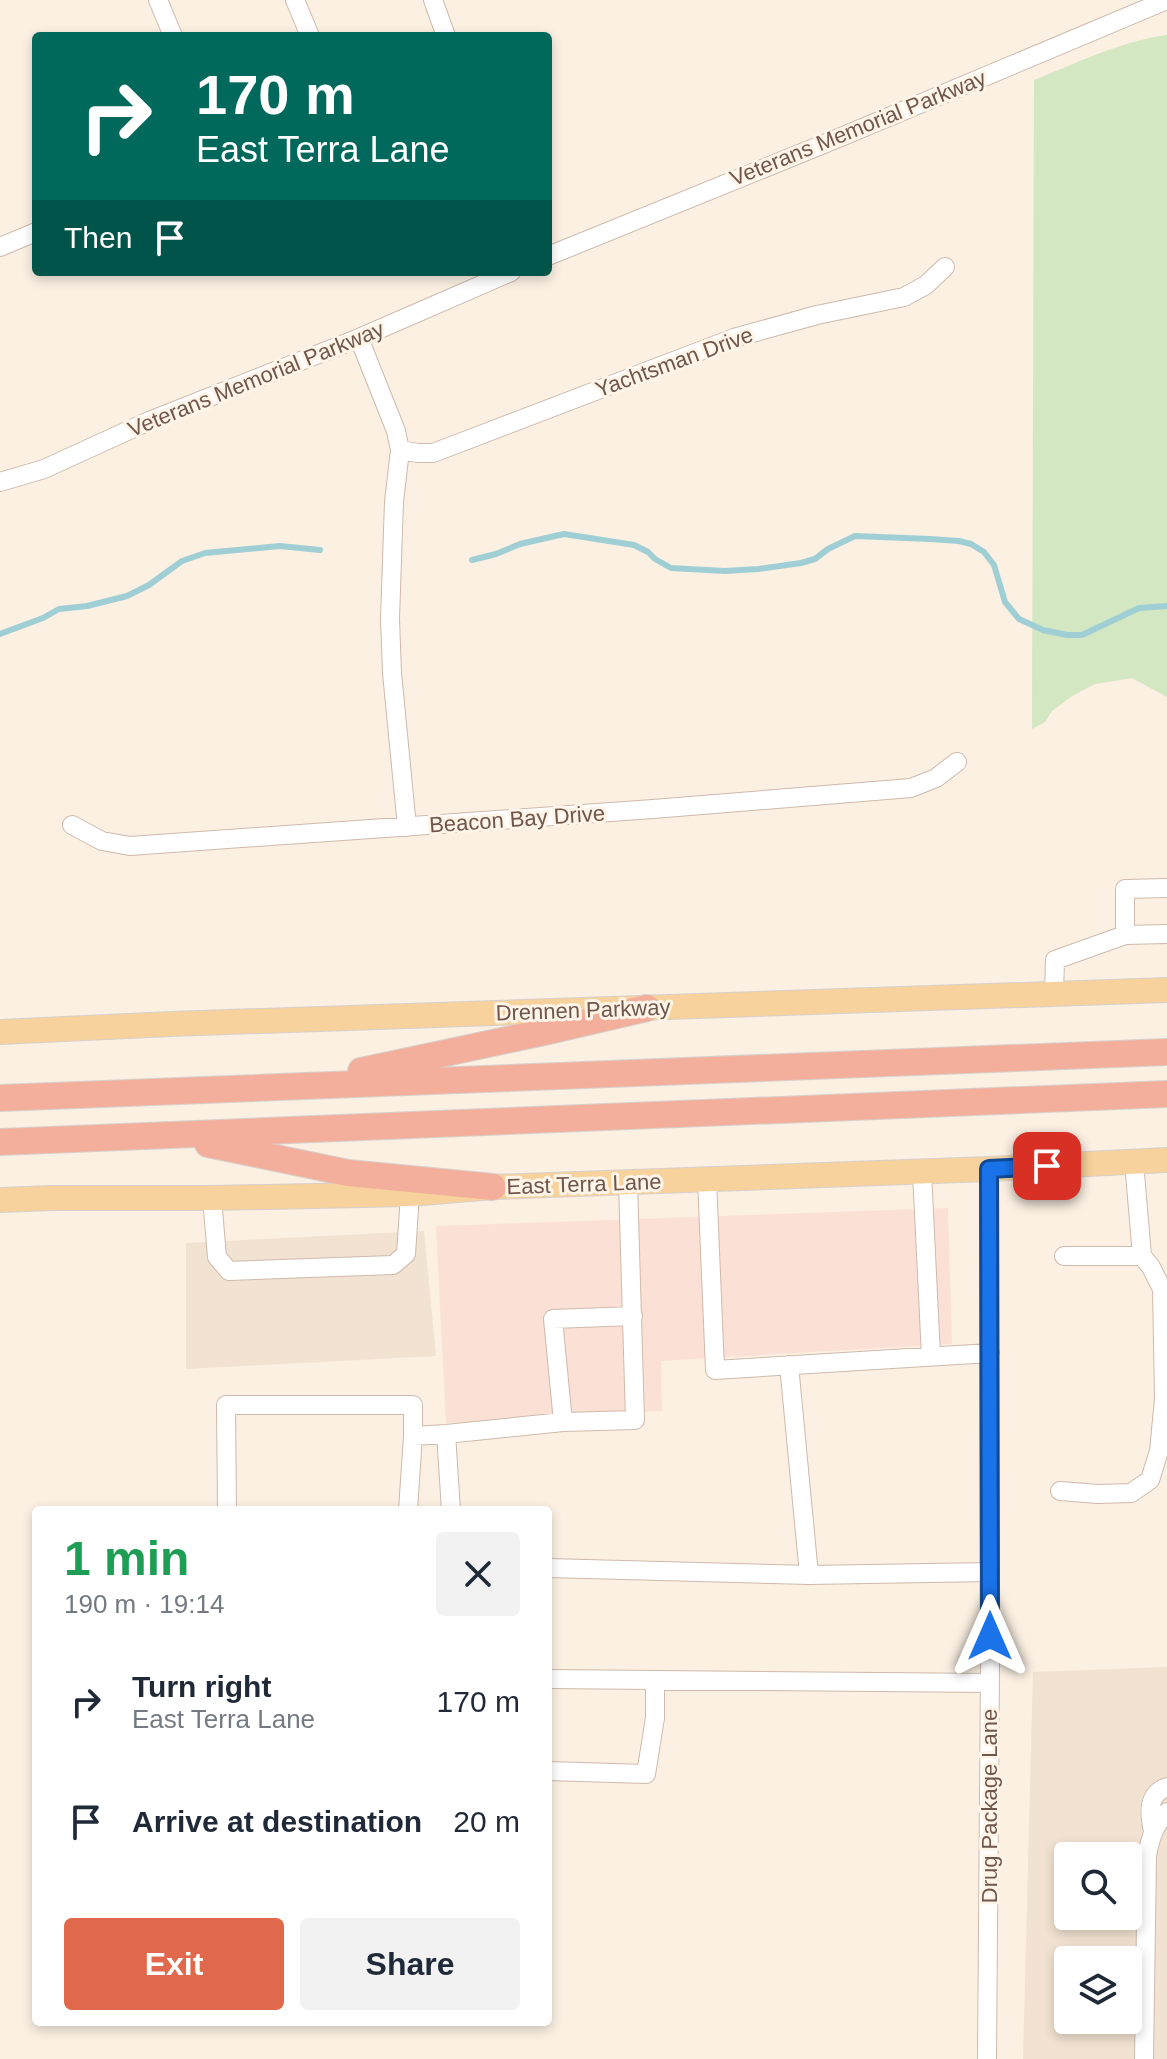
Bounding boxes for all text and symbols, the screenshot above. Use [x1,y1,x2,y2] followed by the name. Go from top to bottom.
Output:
[196,63,355,126] text: 170 m
[64,64,168,168] icon: right
[726,65,990,191] street label: Veterans Memorial Parkway
[196,129,450,170] text: East Terra Lane
[148,216,192,260] icon: arrive
[64,221,132,254] text: Then
[124,316,388,442] street label: Veterans Memorial Parkway
[592,322,756,402] street label: Yachtsman Drive
[428,800,606,838] street label: Beacon Bay Drive
[495,994,671,1026] street label: Drennen Parkway
[1013,1132,1081,1200] pin
[1025,1144,1069,1188] icon: arrive
[506,1169,662,1199] street label: East Terra Lane
[64,1532,189,1585] text: 1 min
[436,1532,520,1616] button: close
[64,1589,224,1619] text: 190 m · 19:14
[948,1594,1032,1678] position arrow
[132,1670,271,1703] text: Turn right
[64,1680,108,1724] icon: right
[437,1685,520,1718] text: 170 m
[132,1704,315,1734] text: East Terra Lane
[977,1709,1002,1903] street label: Drug Package Lane
[64,1800,108,1844] icon: arrive
[132,1805,422,1838] text: Arrive at destination
[453,1805,520,1838] text: 20 m
[1054,1842,1142,2034] map controls
[1054,1842,1142,1930] button: search
[64,1918,284,2010] button: Exit
[300,1918,520,2010] button: Share
[1054,1946,1142,2034] button: layers

